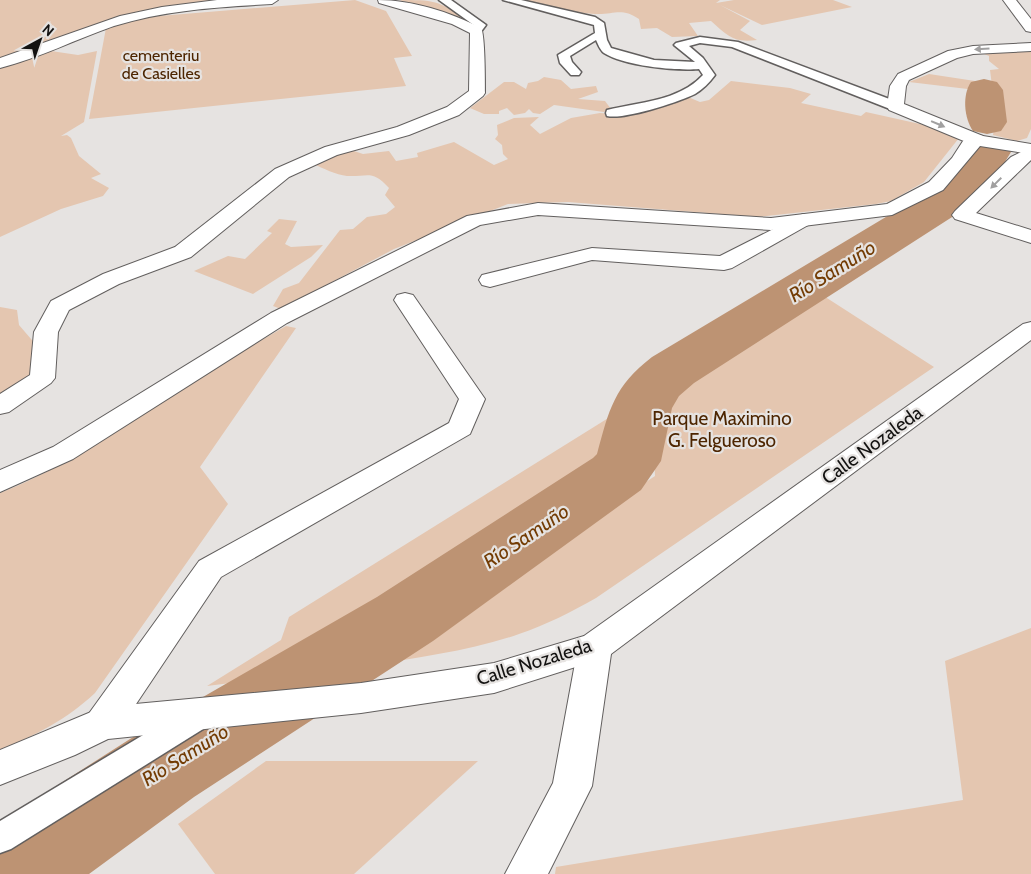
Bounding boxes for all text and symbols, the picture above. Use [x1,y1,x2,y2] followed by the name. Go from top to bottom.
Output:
[15,15,65,65] north arrow
[39,20,58,40] text: N
[974,45,990,53] one-way arrow
[122,46,201,83] park label: cementeriu de Casielles
[931,121,946,128] one-way arrow
[990,177,1002,189] one-way arrow
[784,235,880,307] water label: Río Samuño
[817,401,927,489] street label: Calle Nozaleda
[652,407,792,452] park label: Parque Maximino G. Felgueroso
[479,499,573,573] water label: Río Samuño
[474,634,594,690] street label: Calle Nozaleda
[137,719,233,791] water label: Río Samuño

